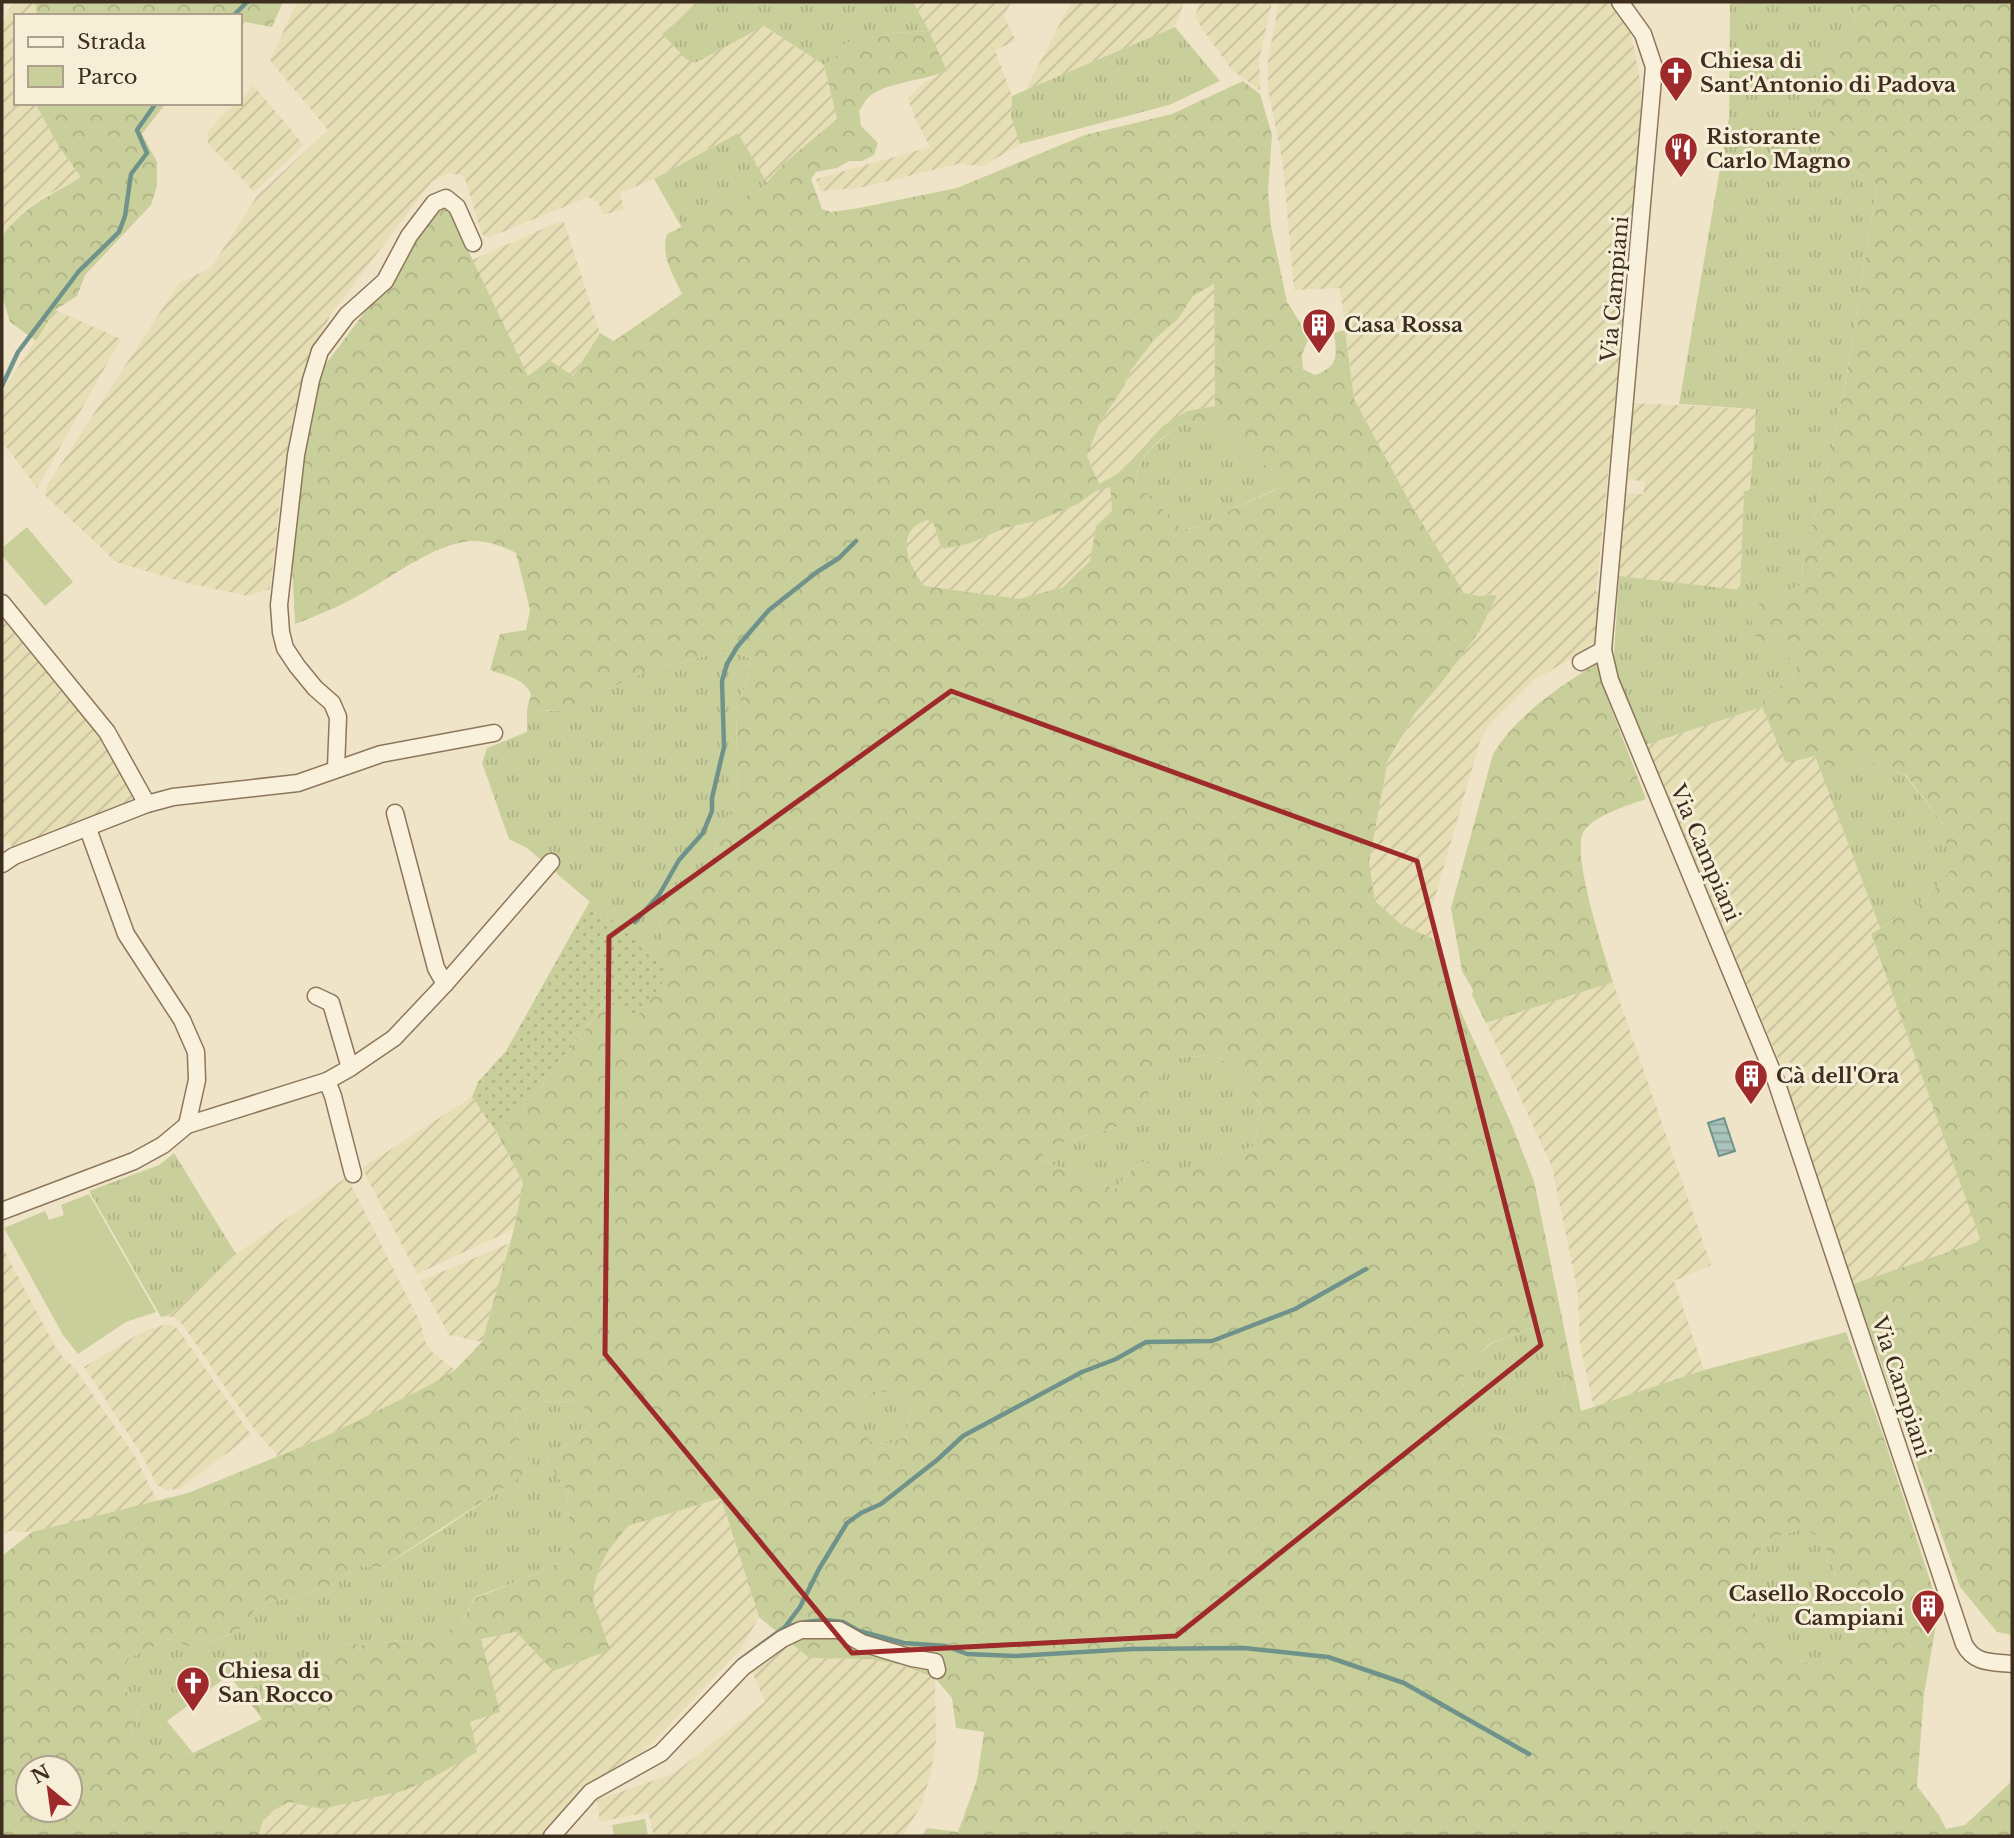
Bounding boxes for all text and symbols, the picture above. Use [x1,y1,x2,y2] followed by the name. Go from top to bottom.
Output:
[14,14,242,105] legend
[77,29,146,55] text: Strada
[1700,48,1956,98] place label: Chiesa di Sant'Antonio di Padova
[1657,54,1695,103] church icon: Chiesa di Sant'Antonio di Padova
[77,64,138,90] text: Parco
[1706,124,1851,174] place label: Ristorante Carlo Magno
[1662,130,1700,179] restaurant icon: Ristorante Carlo Magno
[1596,215,1634,364] street label: Via Campiani
[1300,306,1338,355] building icon: Casa Rossa
[1344,312,1463,338] place label: Casa Rossa
[1664,780,1746,926] street label: Via Campiani
[1732,1057,1770,1106] building icon: Cà dell'Ora
[1776,1063,1899,1089] place label: Cà dell'Ora
[1866,1312,1936,1461] street label: Via Campiani
[1729,1581,1904,1631] place label: Casello Roccolo Campiani
[1909,1587,1947,1636] building icon: Casello Roccolo Campiani
[218,1658,333,1708] place label: Chiesa di San Rocco
[174,1664,212,1713] church icon: Chiesa di San Rocco
[14,1754,84,1824] north arrow
[28,1760,55,1789] text: N

